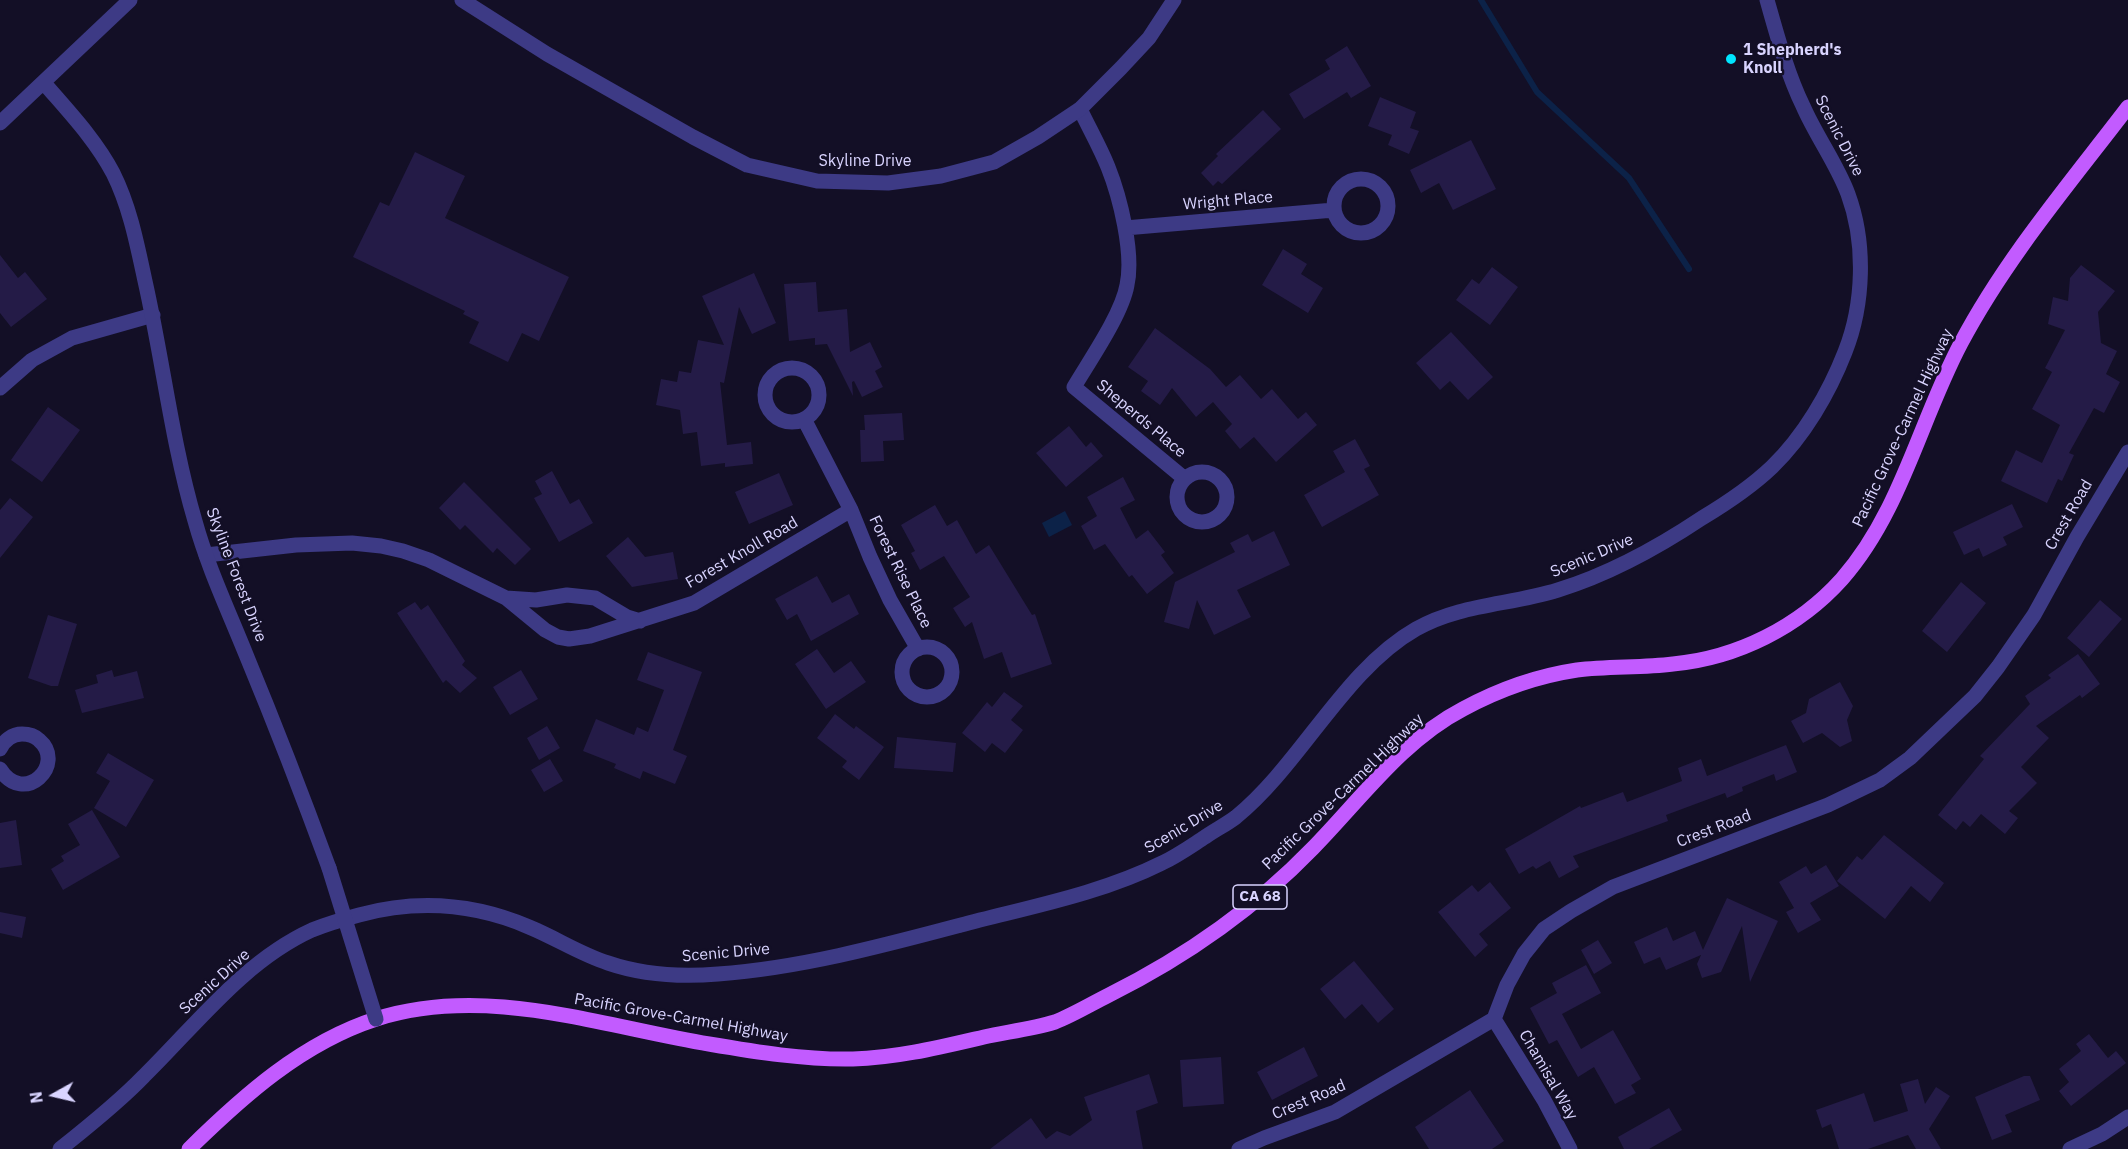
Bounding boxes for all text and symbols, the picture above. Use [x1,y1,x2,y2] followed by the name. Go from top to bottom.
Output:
[1743,40,1842,78] place label: 1 Shepherd's Knoll
[1724,52,1738,66] marker: 1 Shepherd's Knoll
[1810,92,1868,180] street label: Scenic Drive
[819,151,911,171] street label: Skyline Drive
[1182,188,1274,214] street label: Wright Place
[1849,326,1957,530] street label: Pacific Grove-Carmel Highway
[1092,376,1190,462] street label: Sheperds Place
[2041,476,2097,554] street label: Crest Road
[202,505,270,645] street label: Skyline Forest Drive
[864,512,936,632] street label: Forest Rise Place
[682,513,802,593] street label: Forest Knoll Road
[1548,530,1636,582] street label: Scenic Drive
[1258,710,1428,874] street label: Pacific Grove-Carmel Highway
[1141,796,1227,858] street label: Scenic Drive
[1674,806,1754,852] street label: Crest Road
[1233,885,1287,909] road number: CA 68
[681,940,771,966] street label: Scenic Drive
[176,945,254,1019] street label: Scenic Drive
[573,990,789,1046] street label: Pacific Grove-Carmel Highway
[1515,1027,1581,1123] street label: Chamisal Way
[24,1065,84,1125] north arrow
[1269,1076,1349,1124] street label: Crest Road
[25,1090,47,1105] text: N

